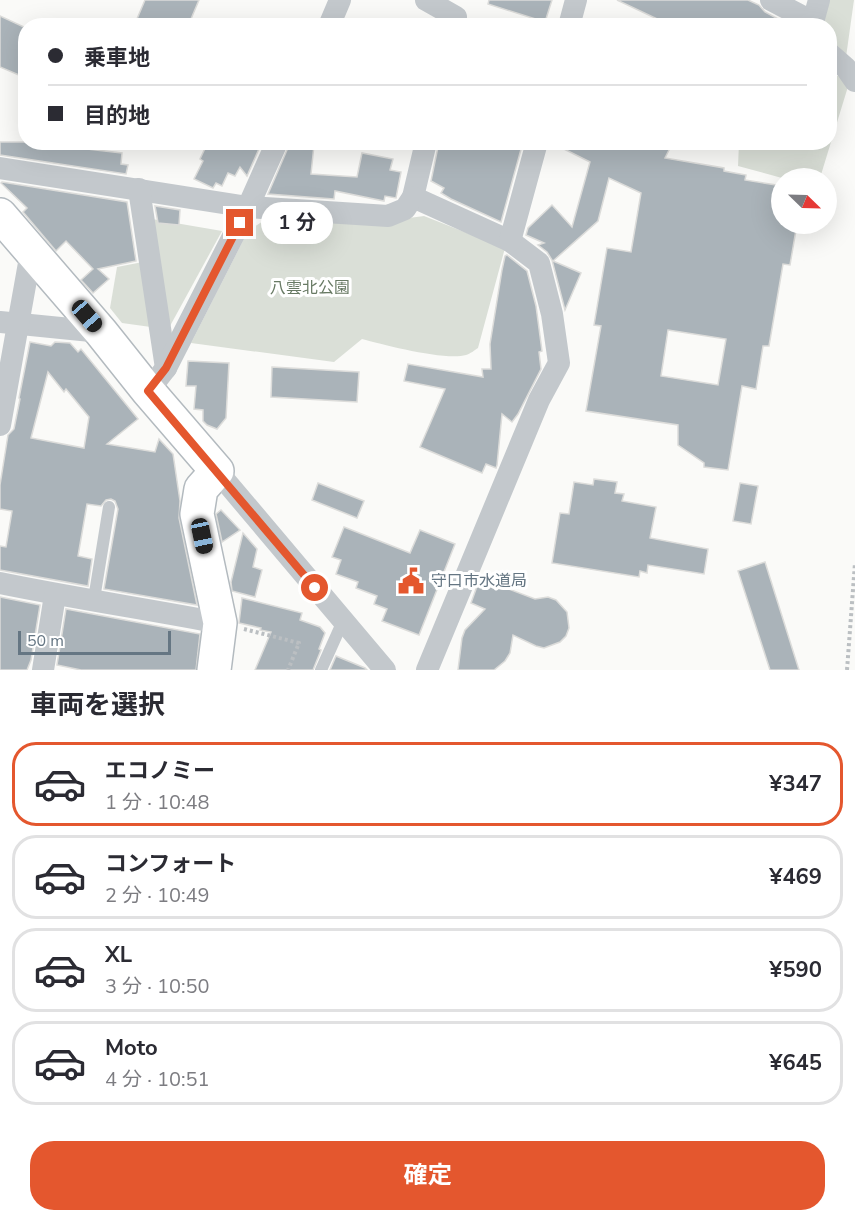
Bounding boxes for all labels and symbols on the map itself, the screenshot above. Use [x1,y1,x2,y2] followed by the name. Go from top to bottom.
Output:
[771,168,837,234] north arrow
[261,202,333,244] callout: 1 分
[226,209,253,236] route end
[270,277,350,299] park label: 八雲北公園
[68,297,106,335] car
[189,517,215,555] car
[396,566,426,596] public building icon: 守口市水道局
[431,570,527,592] place label: 守口市水道局
[301,574,328,601] route start
[18,628,171,656] scale bar

